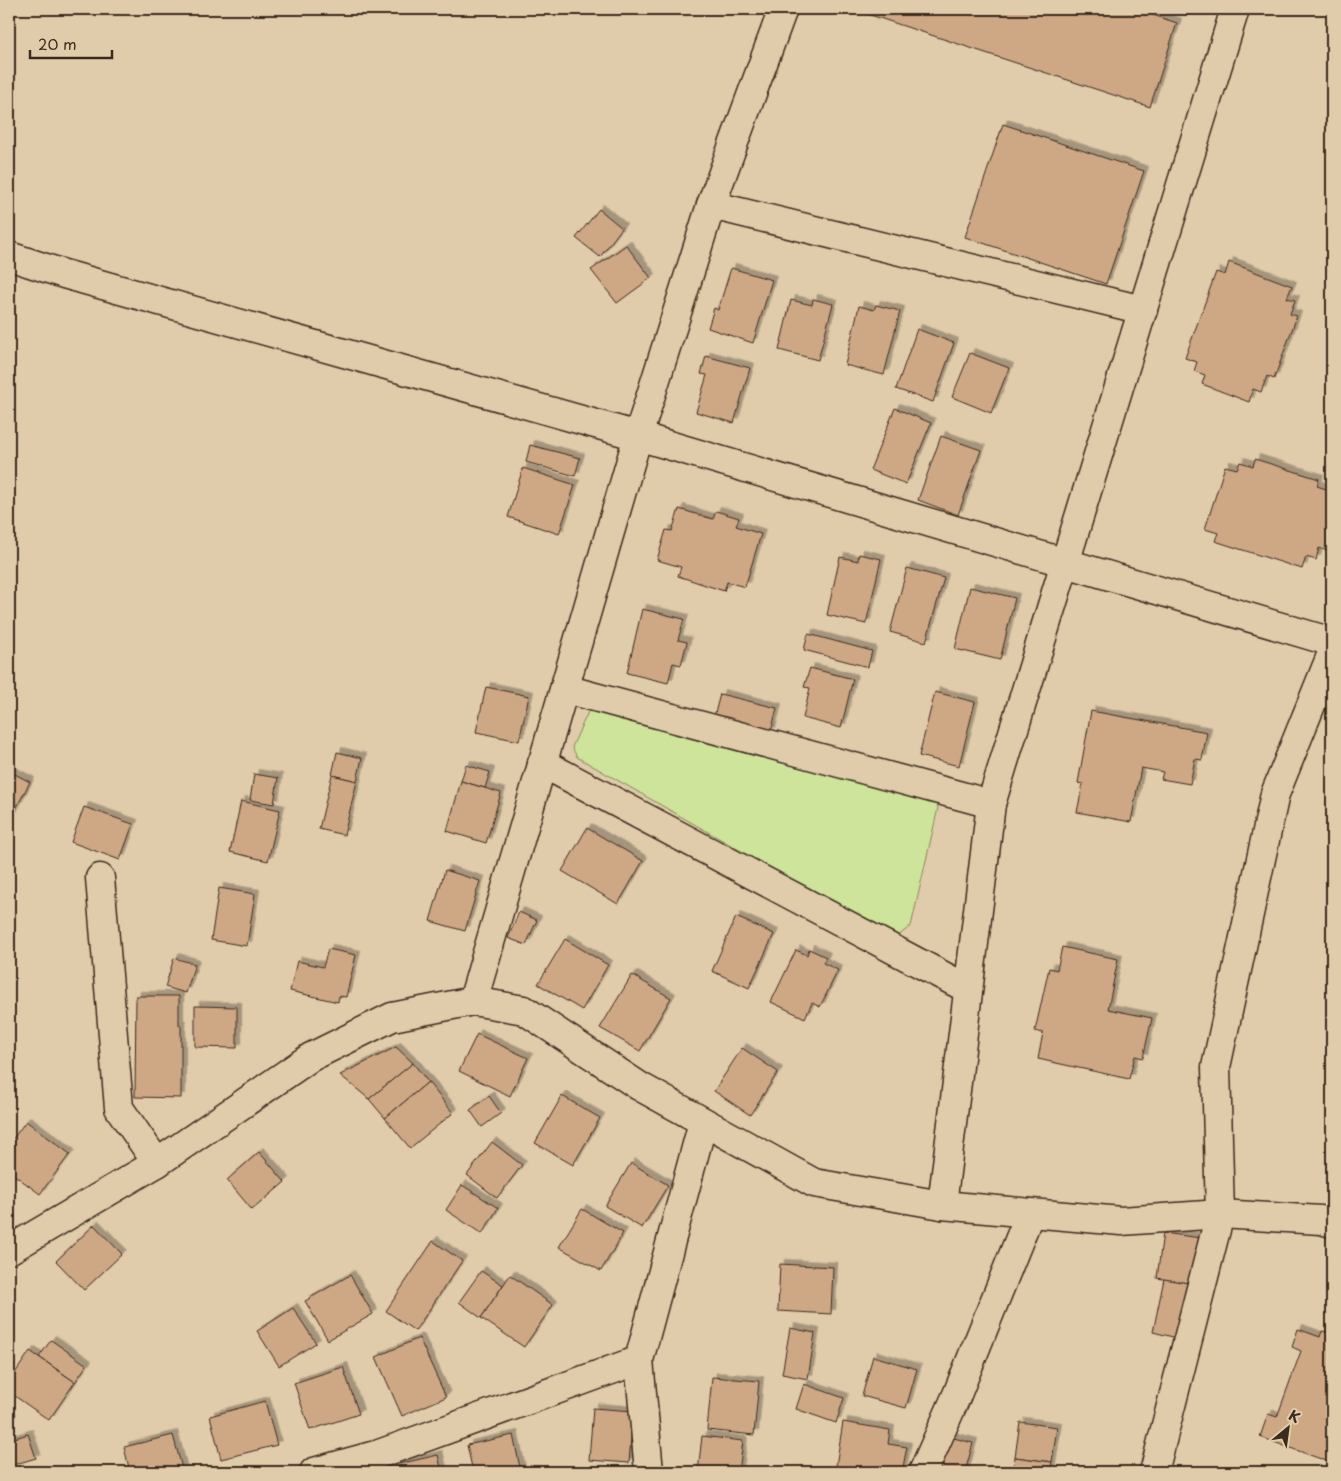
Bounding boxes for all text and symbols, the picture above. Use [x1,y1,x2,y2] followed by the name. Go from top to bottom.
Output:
[30,28,112,60] scale bar
[38,32,77,55] text: 20 m
[1264,1404,1314,1454] north arrow
[1285,1405,1304,1428] text: K

